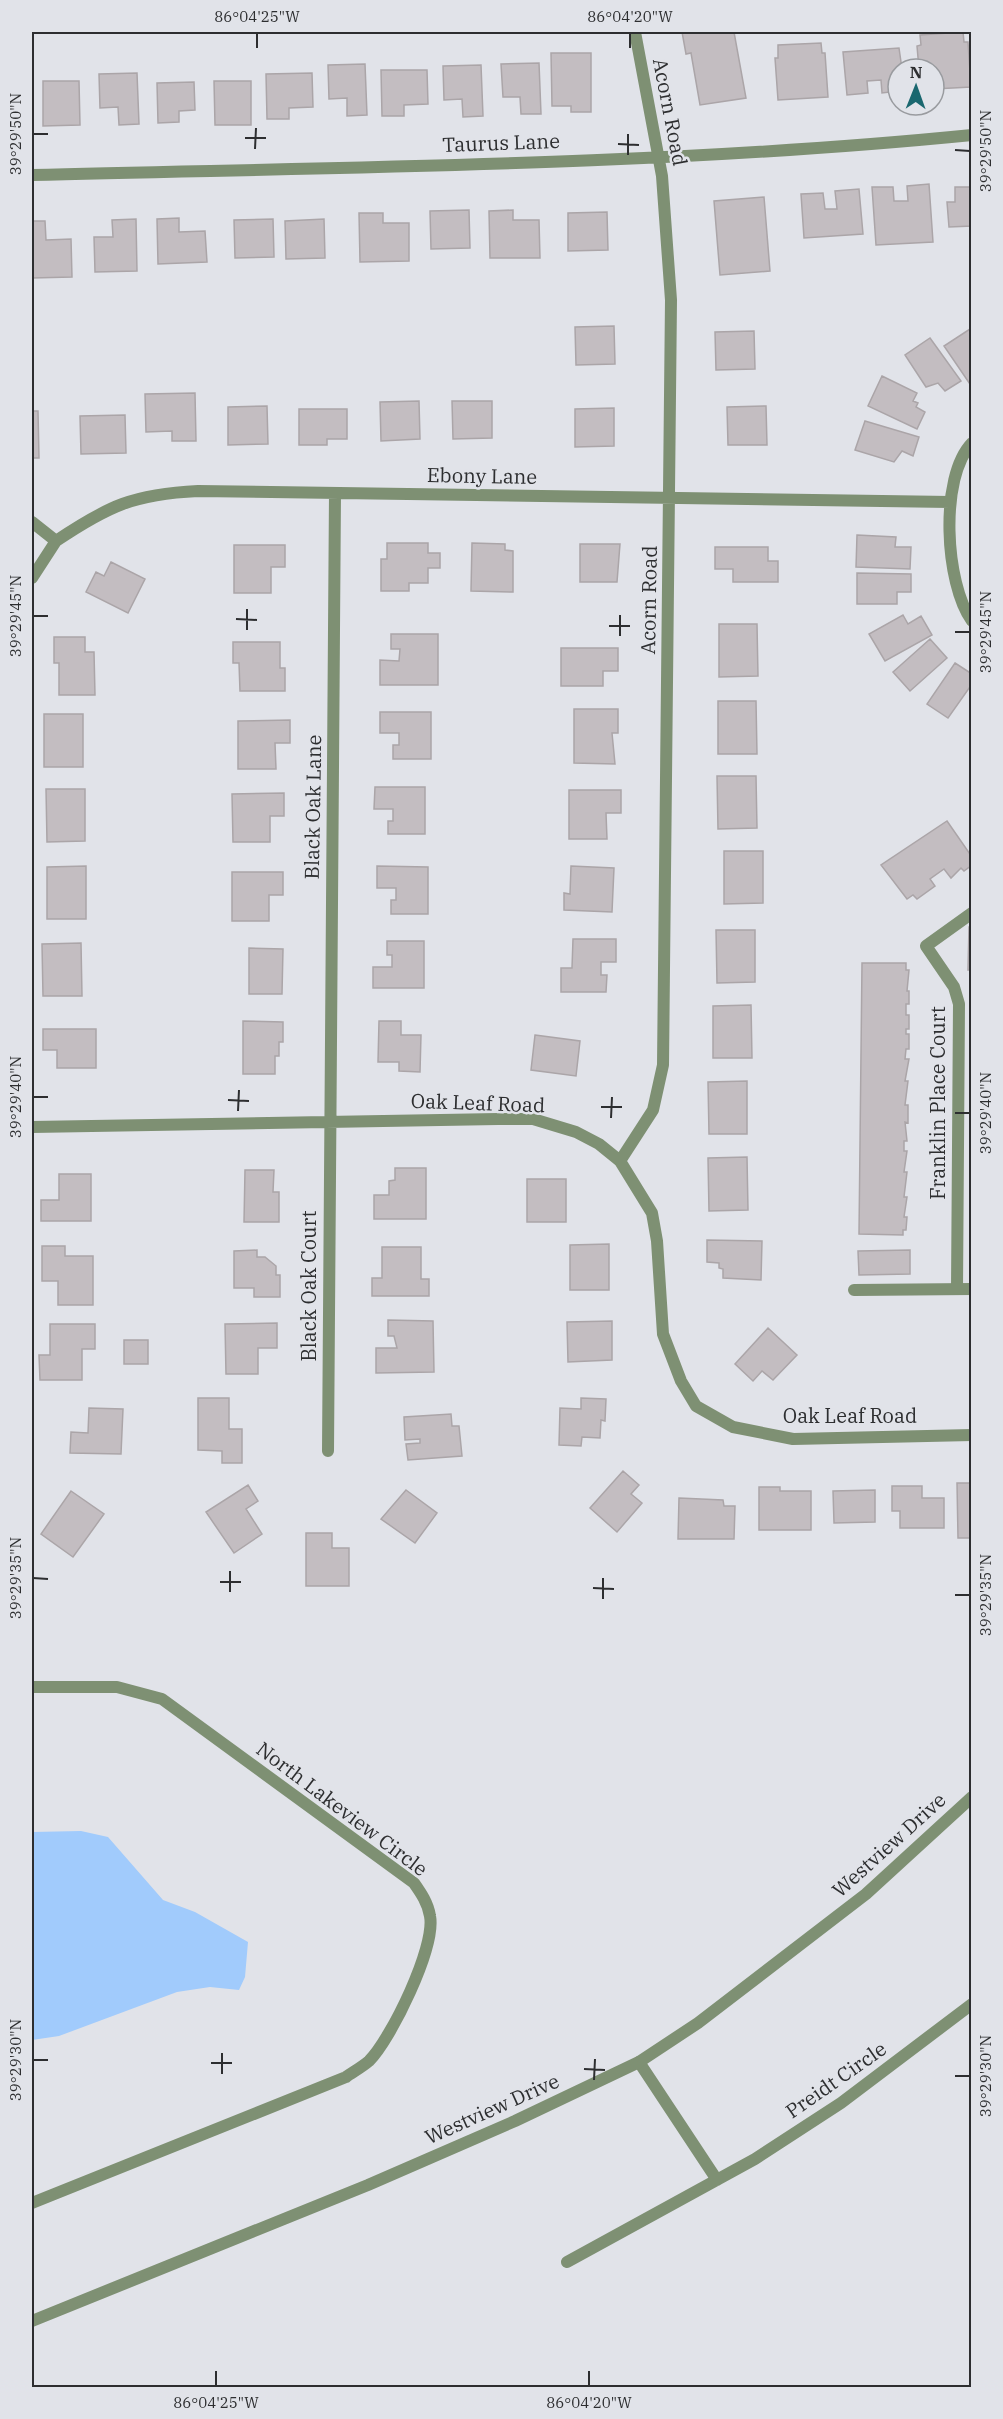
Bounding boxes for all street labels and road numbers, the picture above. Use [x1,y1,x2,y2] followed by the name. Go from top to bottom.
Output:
[647,56,694,168] street label: Acorn Road
[442,127,560,158] street label: Taurus Lane
[427,461,537,490] street label: Ebony Lane
[634,545,663,655] street label: Acorn Road
[298,734,327,880] street label: Black Oak Lane
[924,1006,951,1200] street label: Franklin Place Court
[410,1087,546,1118] street label: Oak Leaf Road
[295,1210,322,1362] street label: Black Oak Court
[783,1402,917,1429] street label: Oak Leaf Road
[251,1735,433,1882] street label: North Lakeview Circle
[826,1786,951,1903] street label: Westview Drive
[780,2035,891,2124] street label: Preidt Circle
[420,2067,563,2150] street label: Westview Drive

